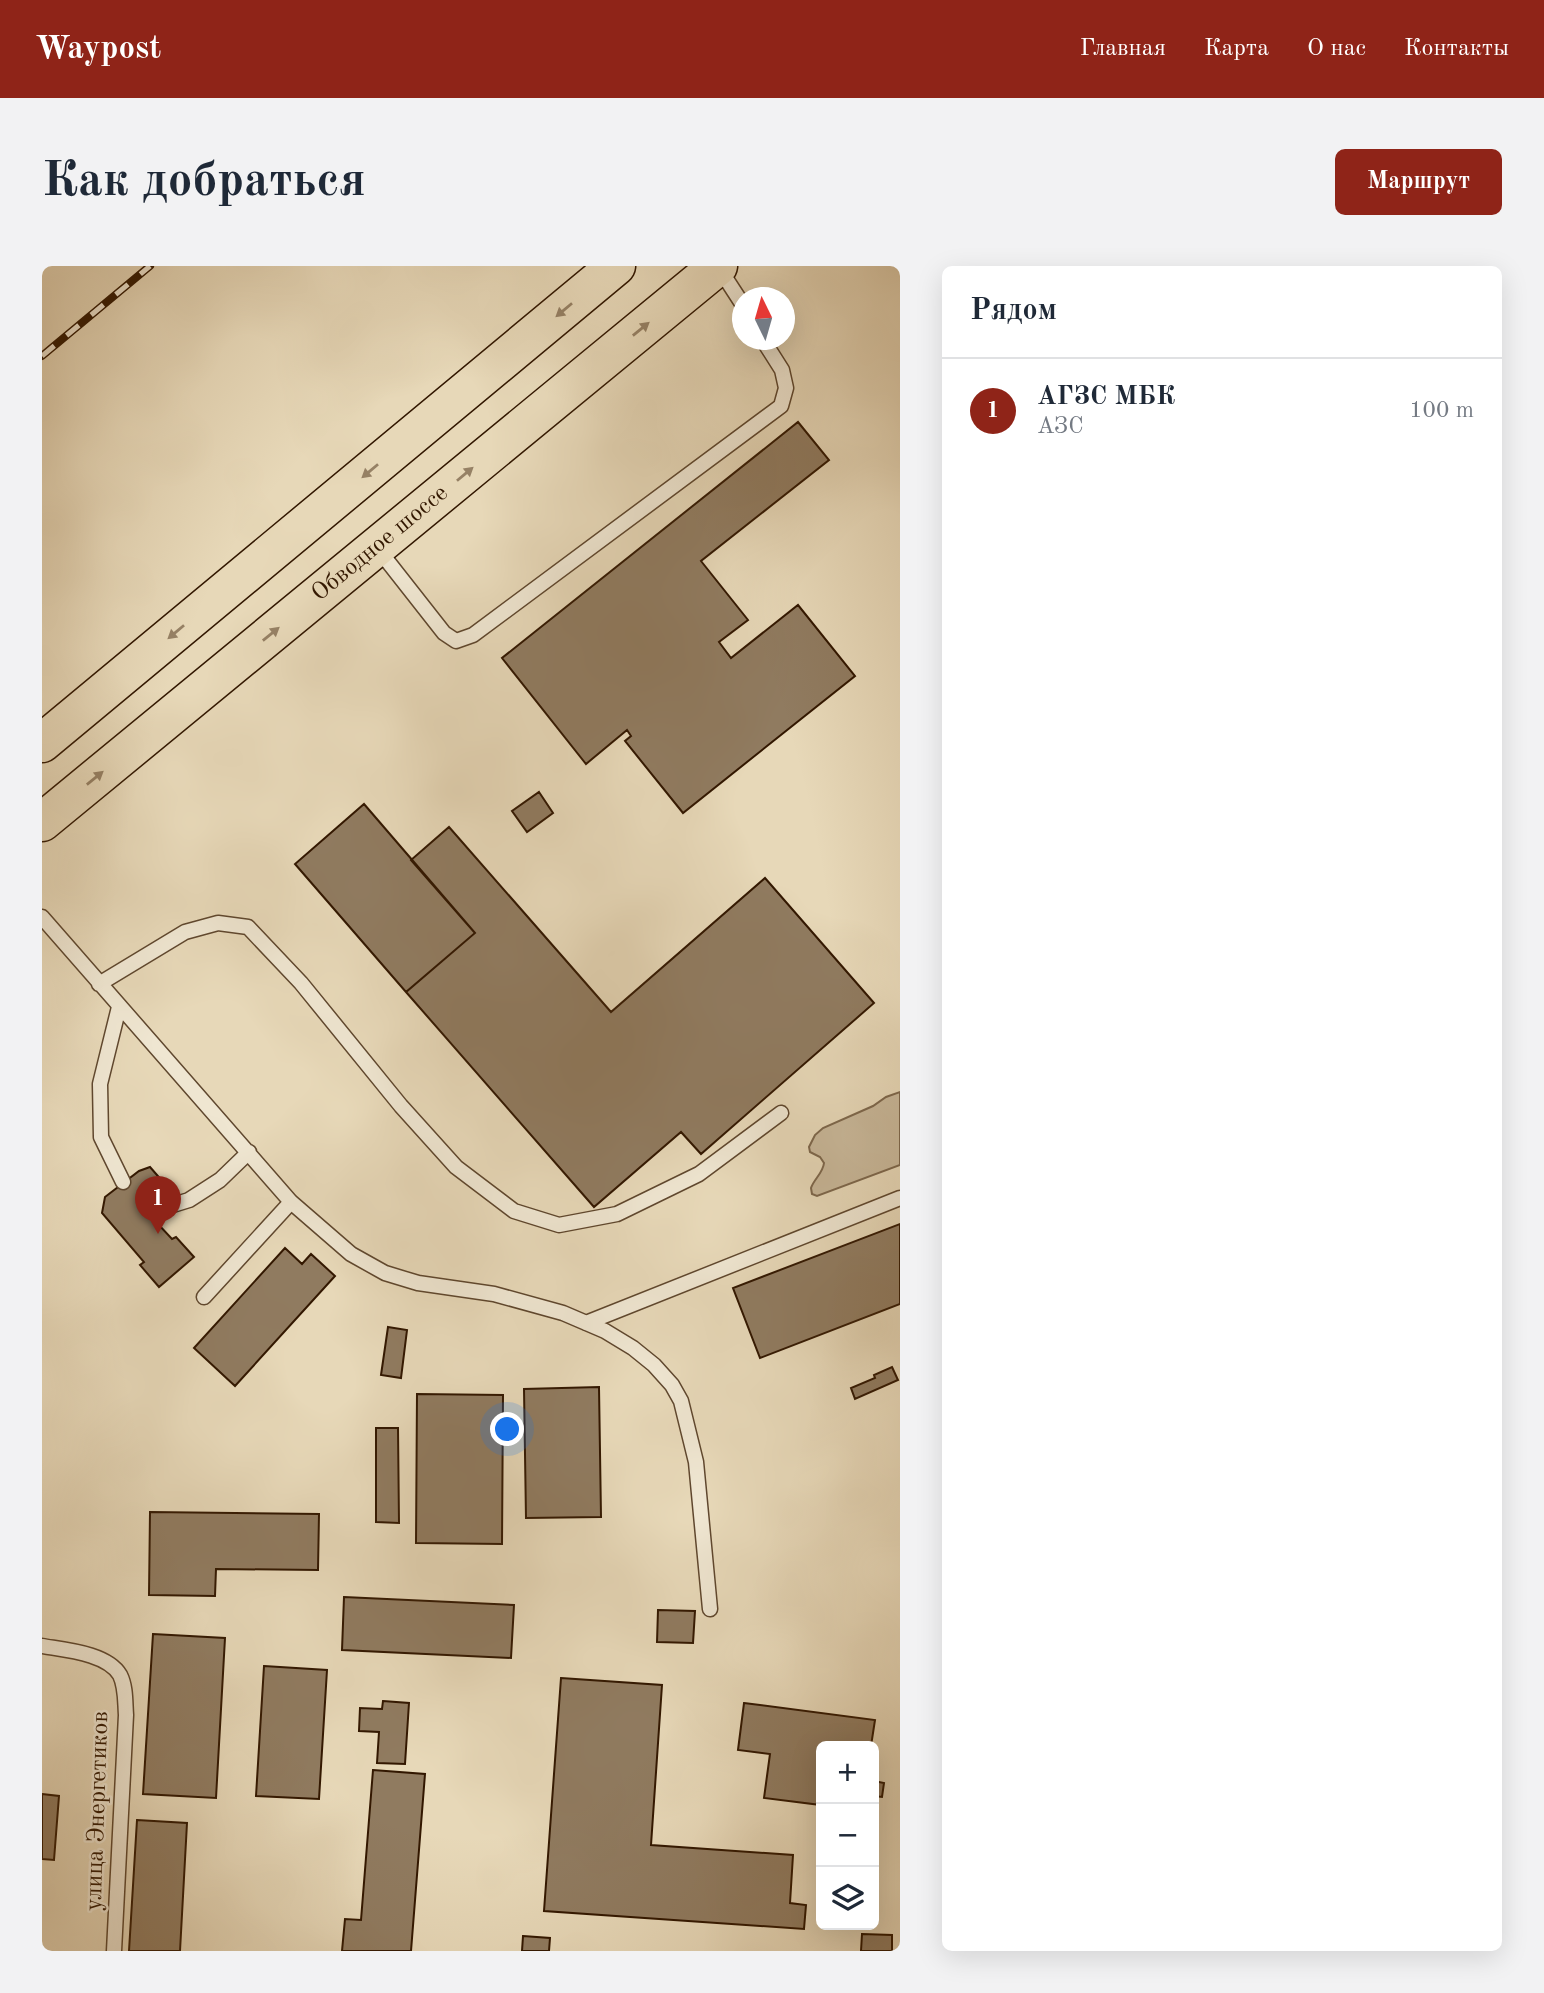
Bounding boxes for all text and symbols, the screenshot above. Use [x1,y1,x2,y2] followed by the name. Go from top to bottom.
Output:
[35,33,161,66] text: Waypost
[1080,37,1166,61] text: Главная
[1204,37,1269,61] text: Карта
[1307,37,1366,61] text: О нас
[1404,37,1509,61] text: Контакты
[1335,149,1502,215] button: Маршрут
[42,158,366,207] text: Как добраться
[732,287,795,350] north arrow
[970,296,1057,326] text: Рядом
[555,302,572,317] one-way arrow
[631,322,649,337] one-way arrow
[1037,384,1175,410] text: АГЗС МБК
[986,399,1000,422] text: 1
[1409,399,1474,422] text: 100 m
[1037,415,1084,438] text: АЗС
[361,463,378,478] one-way arrow
[457,467,474,482] one-way arrow
[308,481,453,606] street label: Обводное шоссе
[167,624,184,639] one-way arrow
[261,627,279,642] one-way arrow
[85,771,103,786] one-way arrow
[135,1176,181,1234] pin: 1
[490,1412,524,1446] your location
[83,1711,113,1911] street label: улица Энергетиков
[816,1741,879,1930] map controls
[816,1741,879,1804] button: +
[816,1804,879,1867] button: −
[816,1867,879,1930] button: layers

